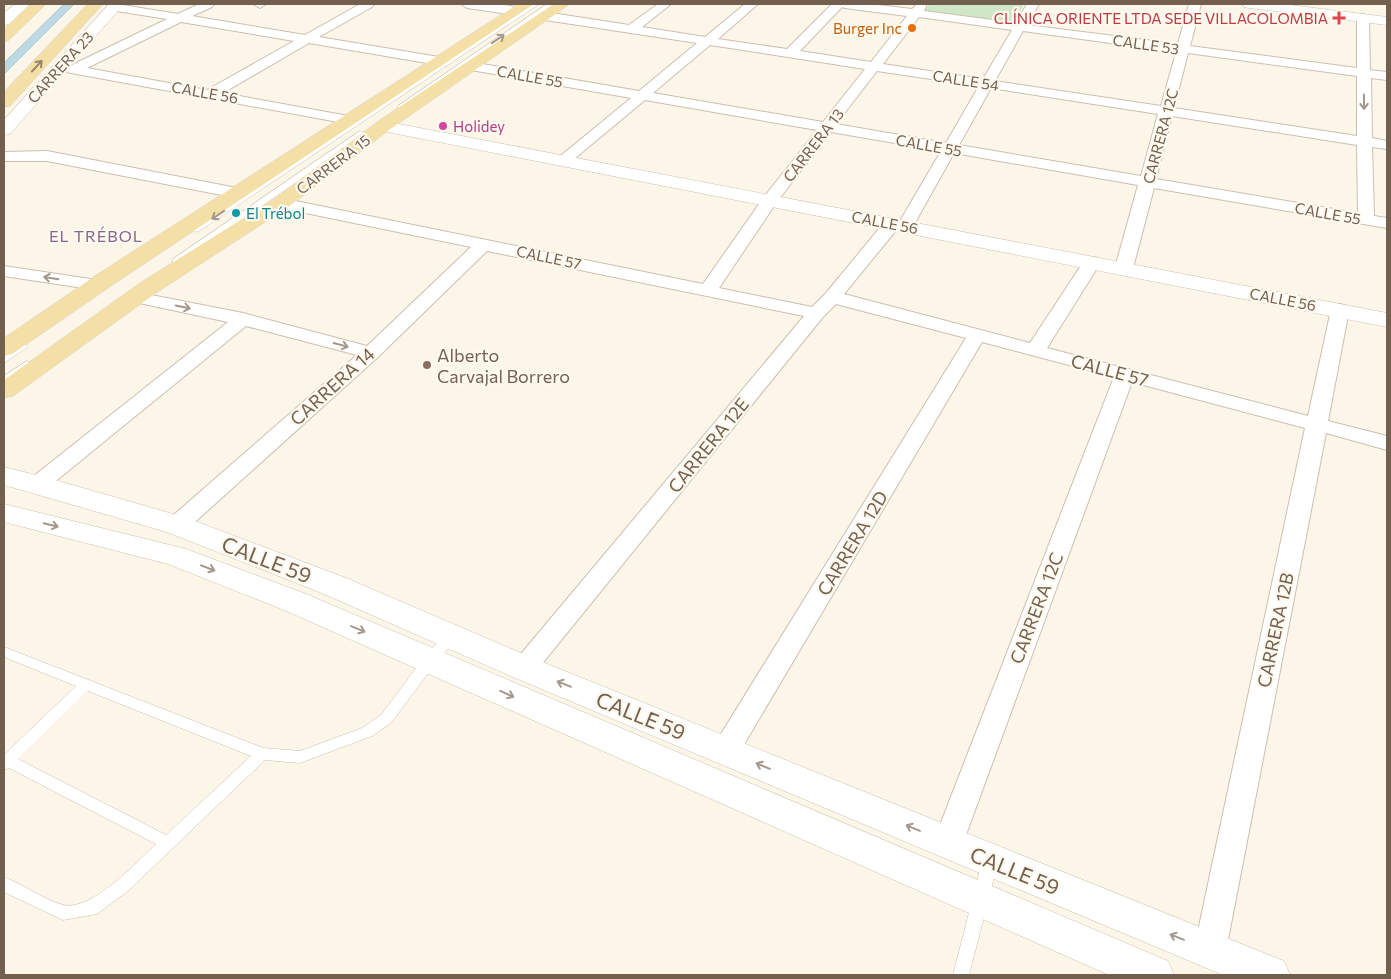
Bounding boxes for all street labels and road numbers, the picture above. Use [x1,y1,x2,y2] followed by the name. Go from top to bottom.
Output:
[23,28,97,106] street label: CARRERA 23
[1112,30,1180,58] street label: CALLE 53
[496,61,564,91] street label: CALLE 55
[931,66,1001,94] street label: CALLE 54
[170,77,240,107] street label: CALLE 56
[1139,86,1181,186] street label: CARRERA 12C
[779,105,847,185] street label: CARRERA 13
[292,130,374,198] street label: CARRERA 15
[895,130,963,160] street label: CALLE 55
[1294,198,1362,228] street label: CALLE 55
[850,207,920,237] street label: CALLE 56
[515,241,583,273] street label: CALLE 57
[1248,284,1318,314] street label: CALLE 56
[285,342,379,430] street label: CARRERA 14
[1069,349,1151,391] street label: CALLE 57
[663,393,753,497] street label: CARRERA 12E
[812,487,892,599] street label: CARRERA 12D
[219,530,315,588] street label: CALLE 59
[1005,549,1067,667] street label: CARRERA 12C
[1252,571,1298,689] street label: CARRERA 12B
[593,686,689,744] street label: CALLE 59
[967,841,1063,899] street label: CALLE 59

